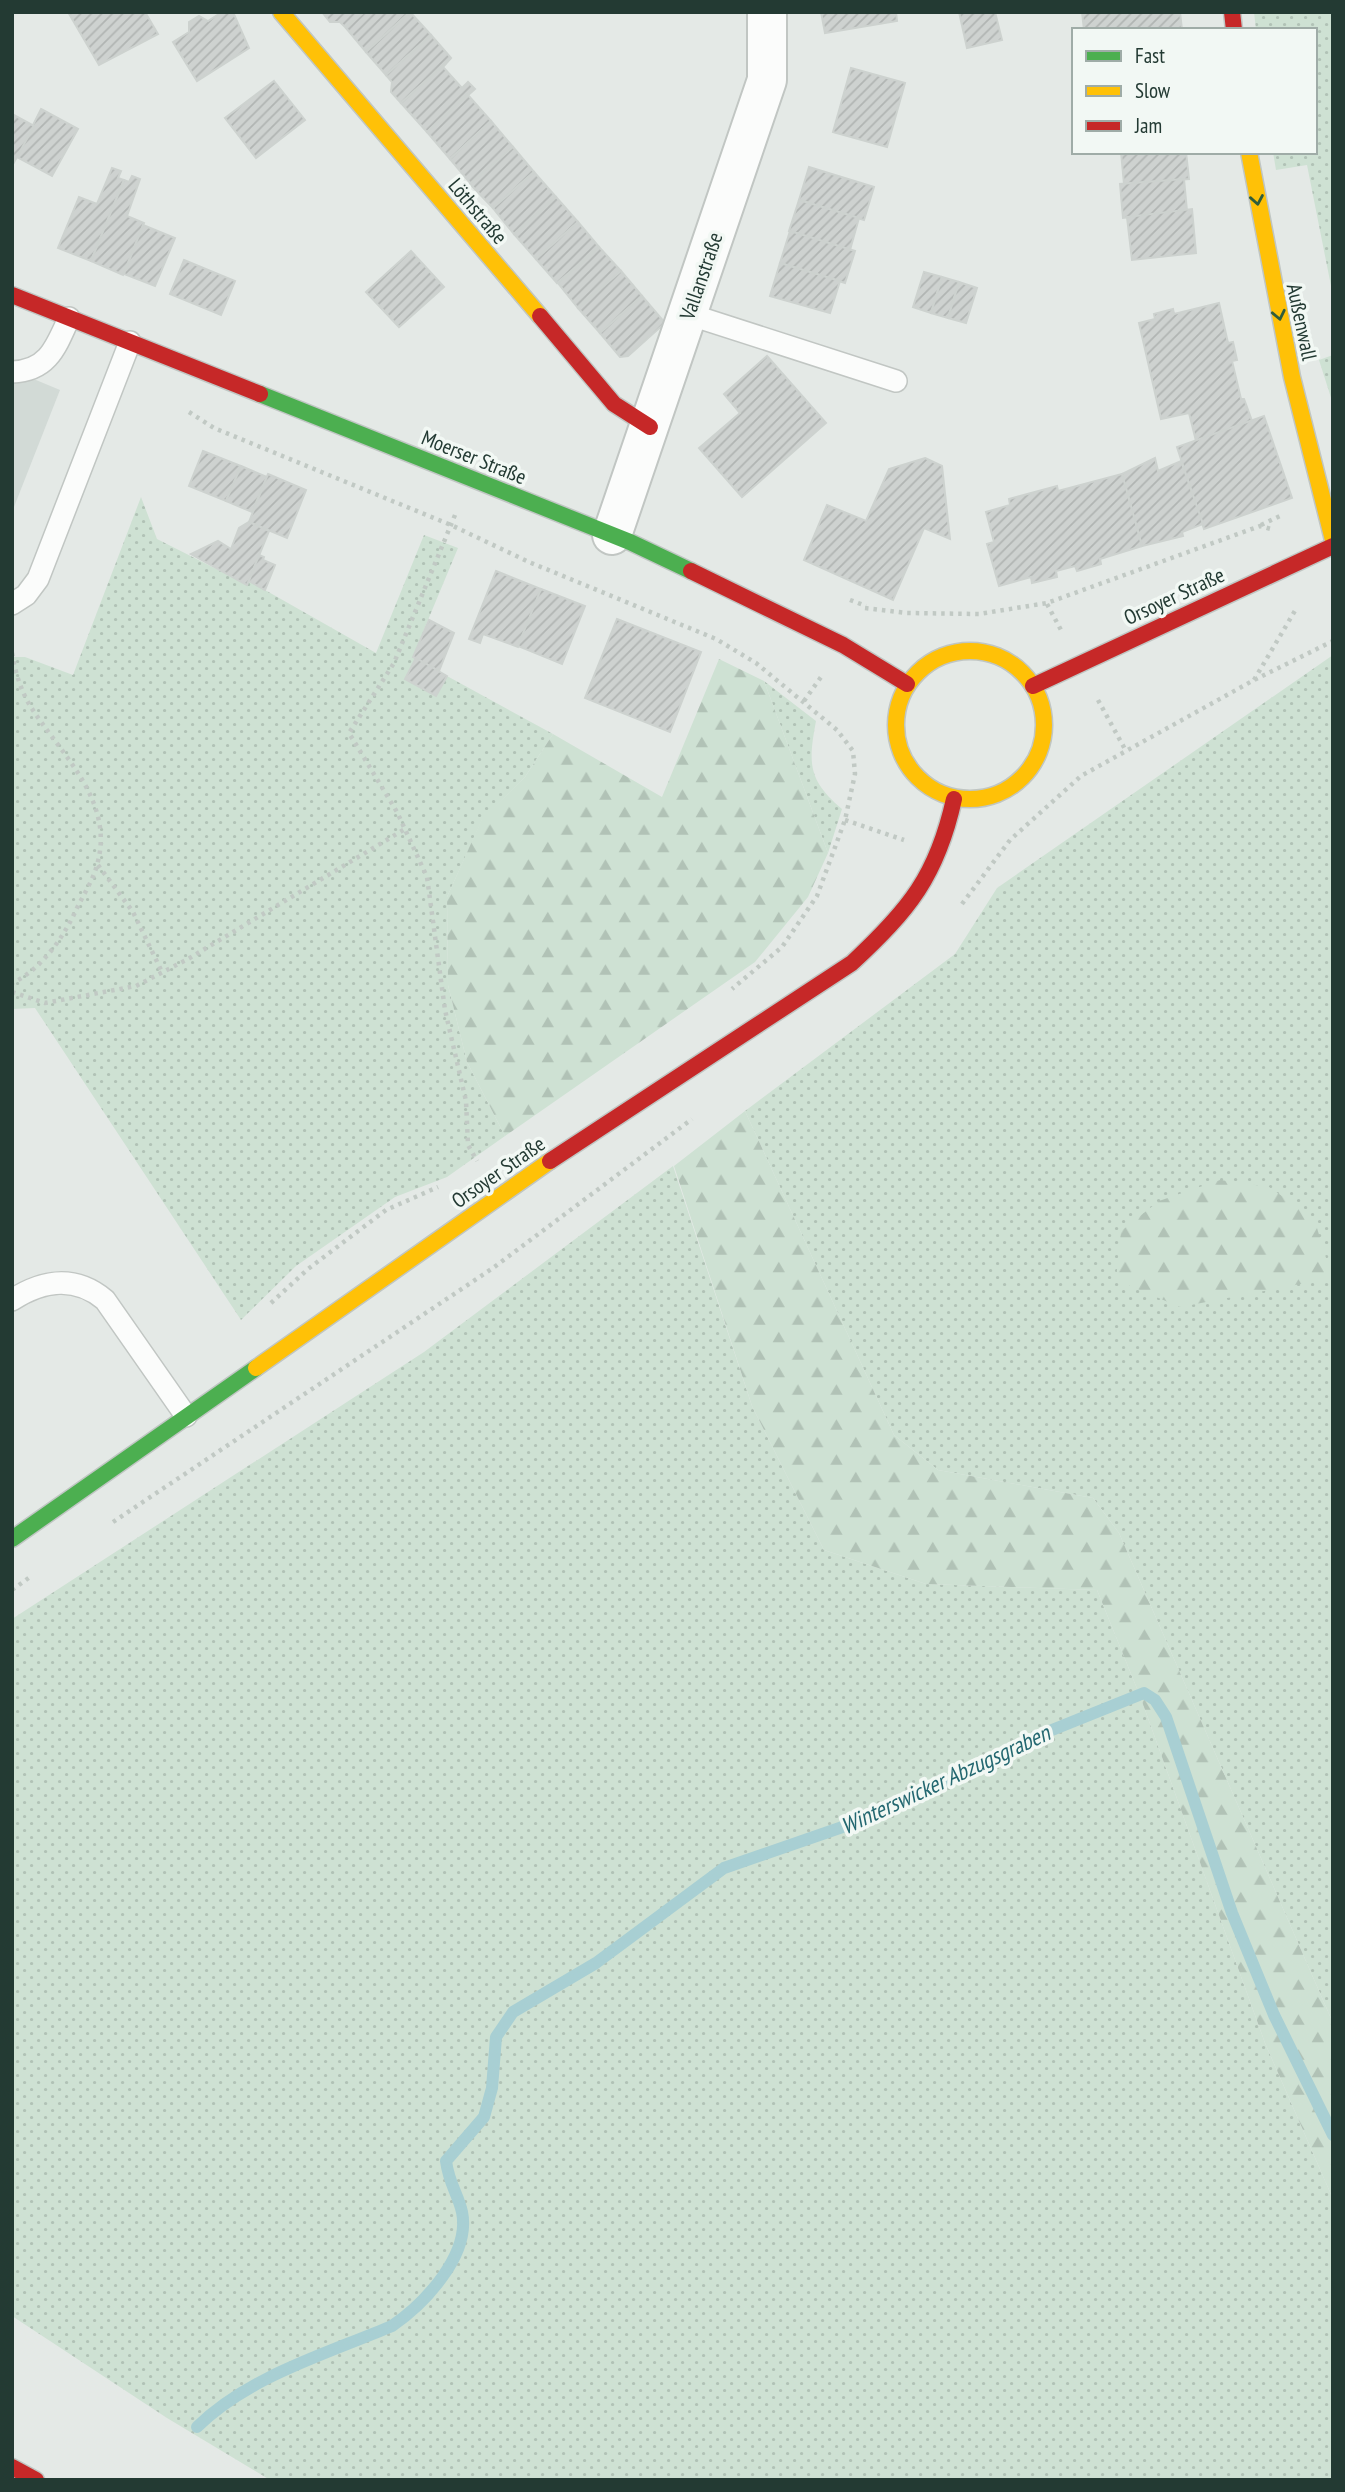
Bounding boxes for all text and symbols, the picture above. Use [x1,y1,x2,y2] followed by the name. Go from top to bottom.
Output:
[1072,28,1317,154] legend
[1135,42,1165,69] text: Fast
[1135,77,1171,104] text: Slow
[1134,112,1162,139] text: Jam
[443,173,513,249] street label: Löthstraße
[1249,194,1264,206] one-way arrow
[673,229,729,324] street label: Vallanstraße
[1281,281,1323,363] street label: Außenwall
[1271,309,1286,321] one-way arrow
[418,424,530,490] street label: Moerser Straße
[1119,561,1229,631] street label: Orsoyer Straße
[446,1130,550,1214] street label: Orsoyer Straße
[836,1717,1056,1840] water label: Winterswicker Abzugsgraben

